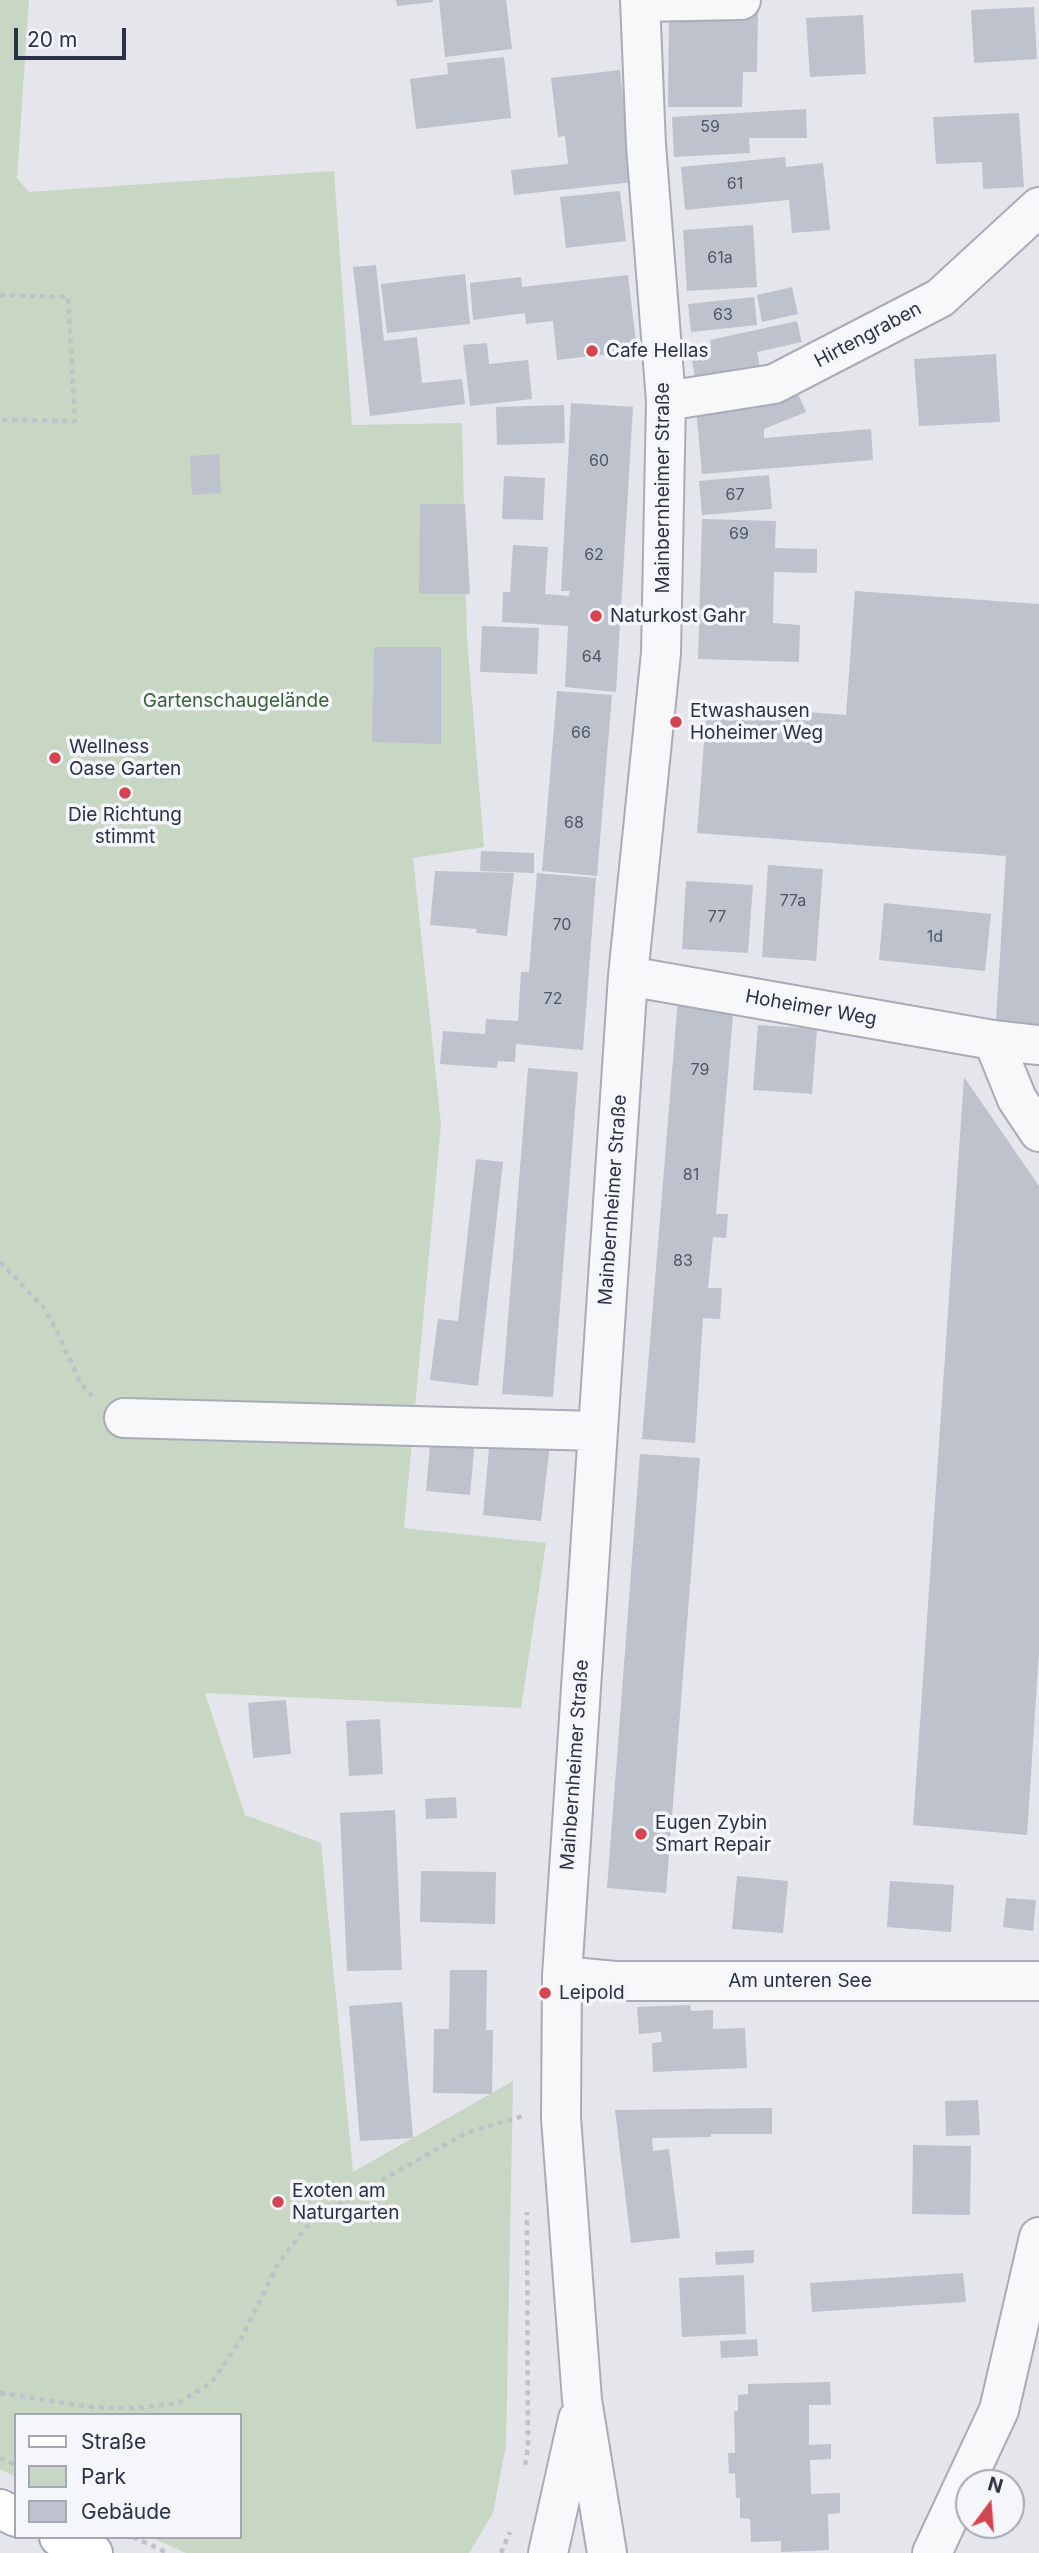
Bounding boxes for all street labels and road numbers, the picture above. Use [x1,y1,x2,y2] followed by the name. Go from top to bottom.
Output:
[811,297,925,373] street label: Hirtengraben
[652,382,674,594] street label: Mainbernheimer Straße
[743,985,879,1031] street label: Hoheimer Weg
[594,1094,632,1306] street label: Mainbernheimer Straße
[556,1659,594,1871] street label: Mainbernheimer Straße
[728,1970,872,1992] street label: Am unteren See

